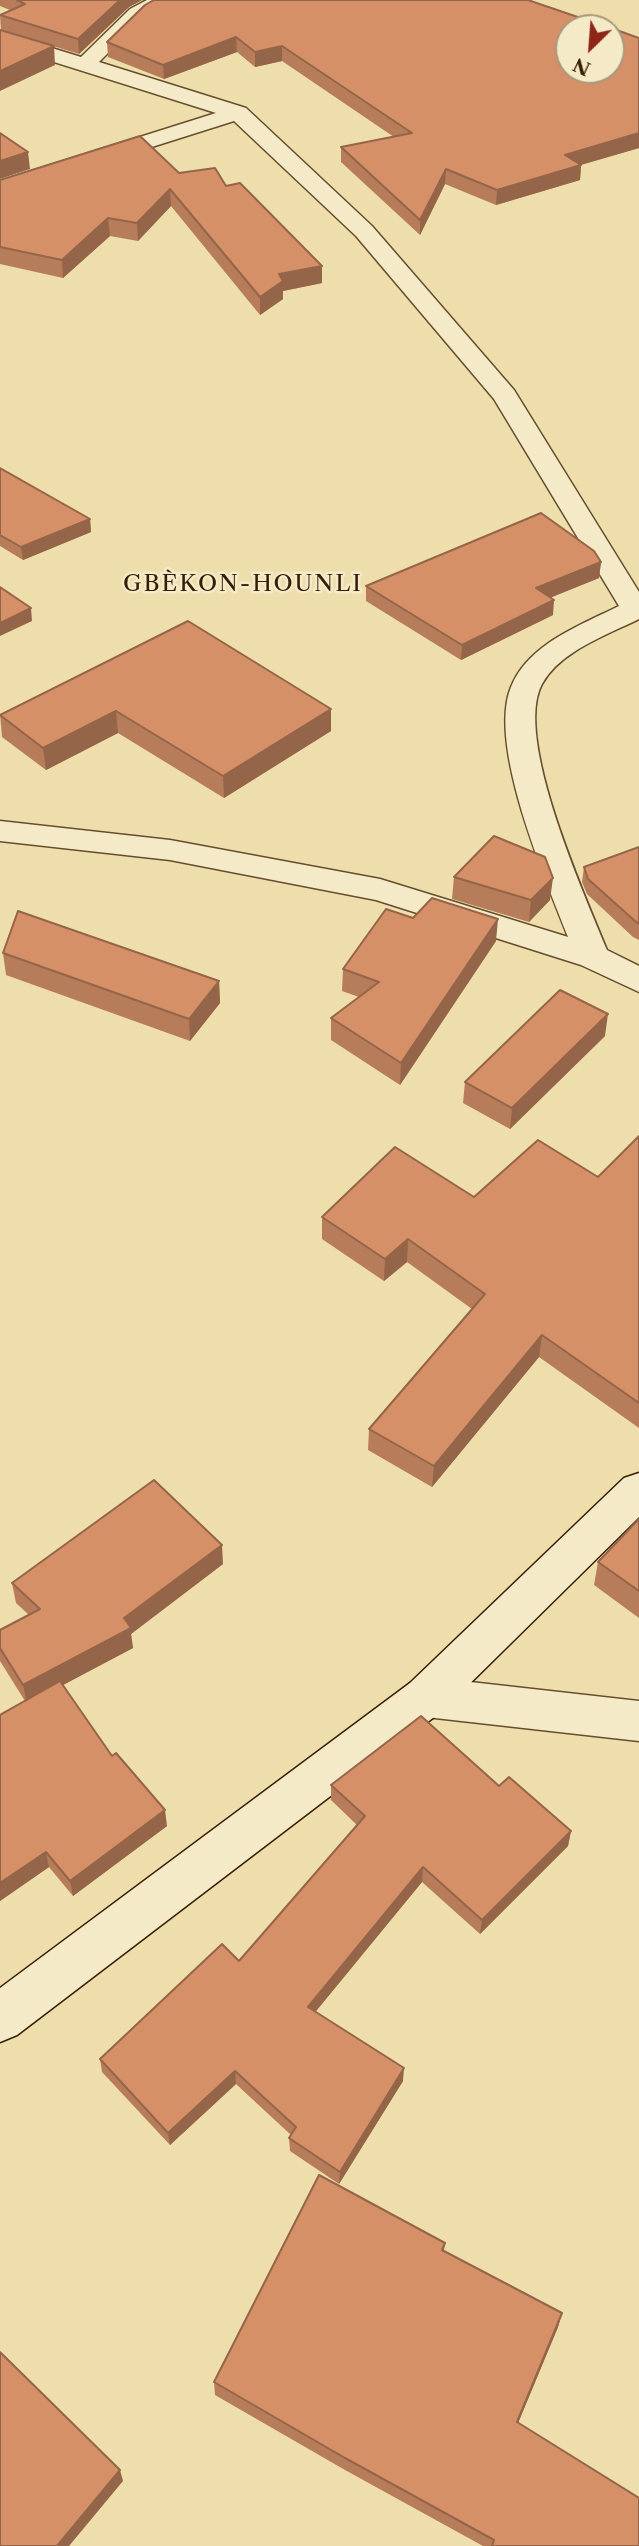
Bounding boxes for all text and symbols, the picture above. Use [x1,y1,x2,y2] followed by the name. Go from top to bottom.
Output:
[555,14,625,84] north arrow
[569,53,594,81] text: N
[125,570,361,598] district label: GBÈKON-HOUNLI

